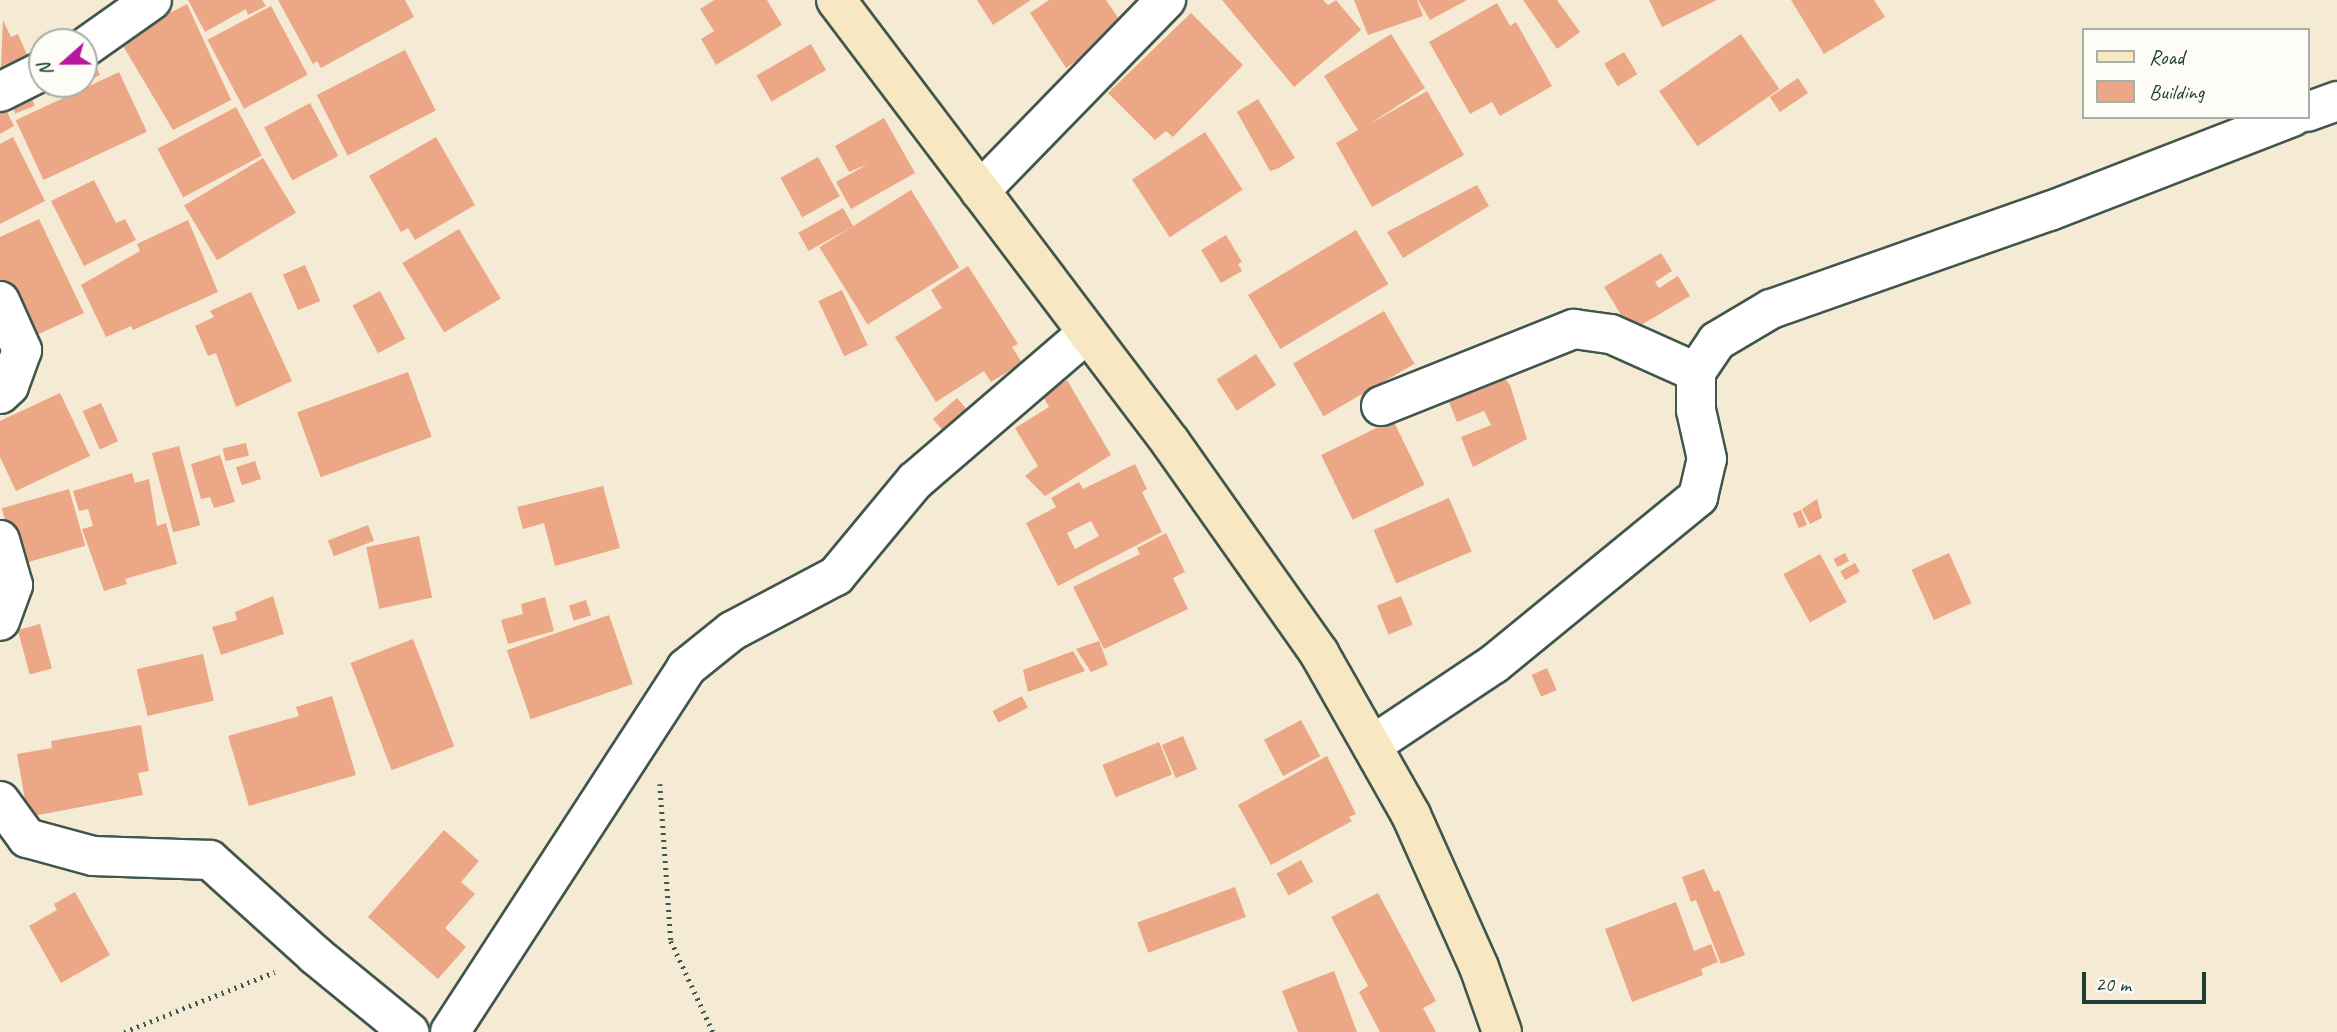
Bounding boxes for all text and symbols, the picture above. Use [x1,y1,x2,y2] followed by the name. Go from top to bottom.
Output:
[28,28,98,98] north arrow
[2082,28,2309,119] legend
[2149,44,2184,70] text: Road
[32,60,59,80] text: N
[2149,79,2204,105] text: Building
[2085,958,2209,1002] scale bar
[2095,971,2131,997] text: 20 m

